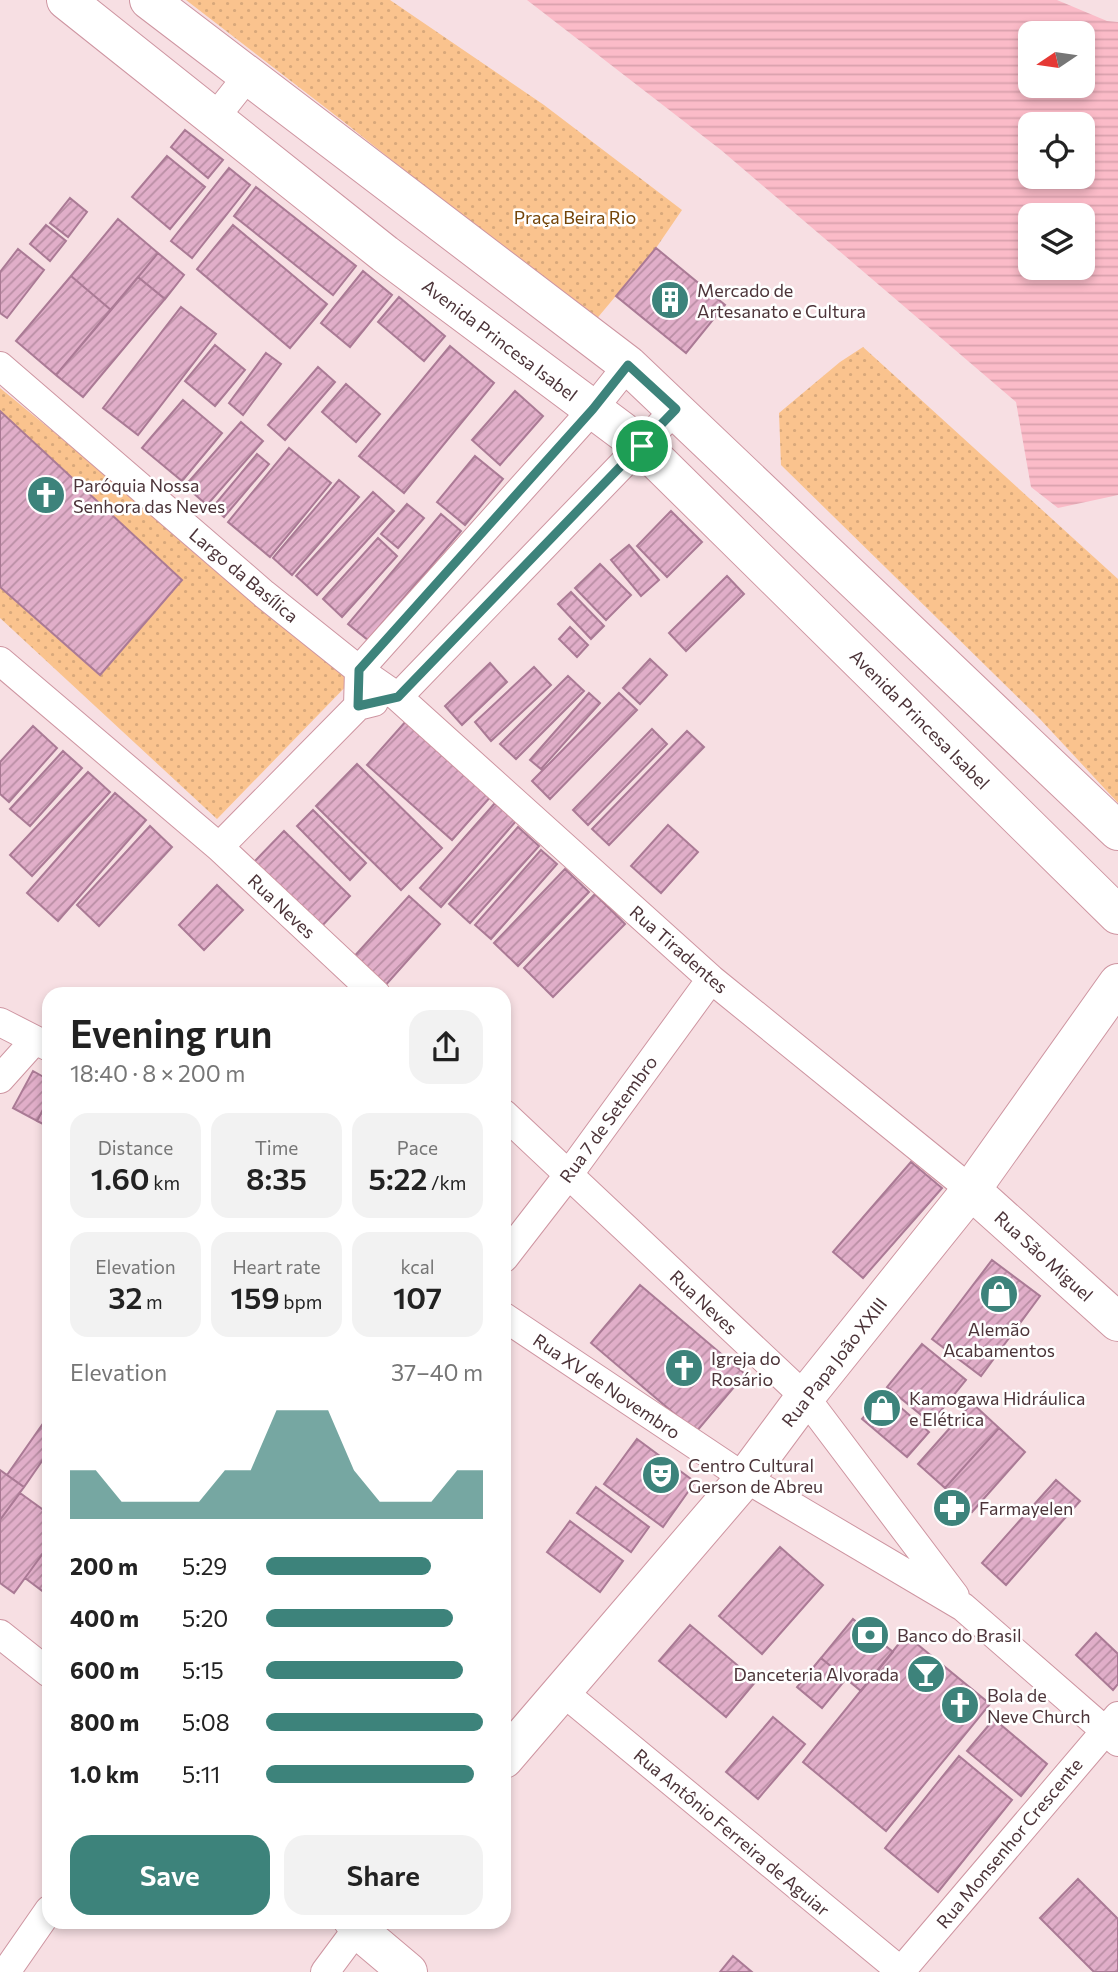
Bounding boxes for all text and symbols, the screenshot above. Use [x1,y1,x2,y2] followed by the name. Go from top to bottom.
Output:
[1018,21,1096,98] north arrow
[1018,21,1095,280] map controls
[1018,112,1095,189] button: locate
[1018,203,1095,280] button: layers
[514,206,636,228] park label: Praça Beira Rio
[418,274,582,406] street label: Avenida Princesa Isabel
[649,279,691,321] building icon: Mercado de Artesanato e Cultura
[697,279,866,322] place label: Mercado de Artesanato e Cultura
[612,416,672,476] pin
[623,427,661,465] icon: arrive
[25,474,67,516] church icon: Paróquia Nossa Senhora das Neves
[73,474,225,517] place label: Paróquia Nossa Senhora das Neves
[185,523,303,627] street label: Largo da Basílica
[846,645,994,793] street label: Avenida Princesa Isabel
[244,869,320,943] street label: Rua Neves
[626,900,732,998] street label: Rua Tiradentes
[70,1009,273,1056] text: Evening run
[409,1010,483,1084] button: share
[554,1051,662,1187] street label: Rua 7 de Setembro
[70,1059,245,1087] text: 18:40 · 8 × 200 m
[98,1136,173,1159] text: Distance
[255,1136,298,1159] text: Time
[397,1136,438,1159] text: Pace
[91,1159,150,1196] text: 1.60
[246,1159,307,1196] text: 8:35
[369,1159,427,1196] text: 5:22
[150,1171,180,1194] text: km
[427,1171,466,1194] text: /km
[990,1206,1098,1306] street label: Rua São Miguel
[95,1255,176,1278] text: Elevation
[232,1255,321,1278] text: Heart rate
[400,1255,435,1278] text: kcal
[666,1265,742,1339] street label: Rua Neves
[978,1273,1020,1315] shop icon: Alemão Acabamentos
[108,1278,142,1315] text: 32
[231,1278,280,1315] text: 159
[393,1278,442,1315] text: 107
[142,1290,163,1313] text: m
[280,1290,322,1313] text: bpm
[777,1293,891,1431] street label: Rua Papa João XXIII
[943,1318,1055,1361] place label: Alemão Acabamentos
[529,1329,685,1443] street label: Rua XV de Novembro
[663,1347,705,1389] church icon: Igreja do Rosário
[711,1347,781,1390] place label: Igreja do Rosário
[70,1358,167,1386] text: Elevation
[391,1358,483,1386] text: 37–40 m
[861,1387,903,1429] shop icon: Kamogawa Hidráulica e Elétrica
[909,1387,1085,1430] place label: Kamogawa Hidráulica e Elétrica
[640,1454,682,1496] theatre icon: Centro Cultural Gerson de Abreu
[688,1454,823,1497] place label: Centro Cultural Gerson de Abreu
[931,1487,973,1529] pharmacy icon: Farmayelen
[979,1497,1073,1519] place label: Farmayelen
[70,1552,138,1580] text: 200 m
[182,1552,227,1580] text: 5:29
[70,1604,139,1632] text: 400 m
[182,1604,228,1632] text: 5:20
[849,1614,891,1656] bank icon: Banco do Brasil
[897,1624,1021,1646] place label: Banco do Brasil
[905,1653,947,1695] bar icon: Danceteria Alvorada
[70,1656,139,1684] text: 600 m
[182,1656,224,1684] text: 5:15
[733,1663,899,1685] place label: Danceteria Alvorada
[939,1684,981,1726] church icon: Bola de Neve Church
[987,1684,1091,1727] place label: Bola de Neve Church
[70,1708,139,1736] text: 800 m
[182,1708,230,1736] text: 5:08
[630,1744,834,1920] street label: Rua Antônio Ferreira de Aguiar
[931,1754,1087,1932] street label: Rua Monsenhor Crescente
[70,1760,139,1788] text: 1.0 km
[182,1760,220,1788] text: 5:11
[70,1835,270,1915] button: Save
[284,1835,483,1915] button: Share

